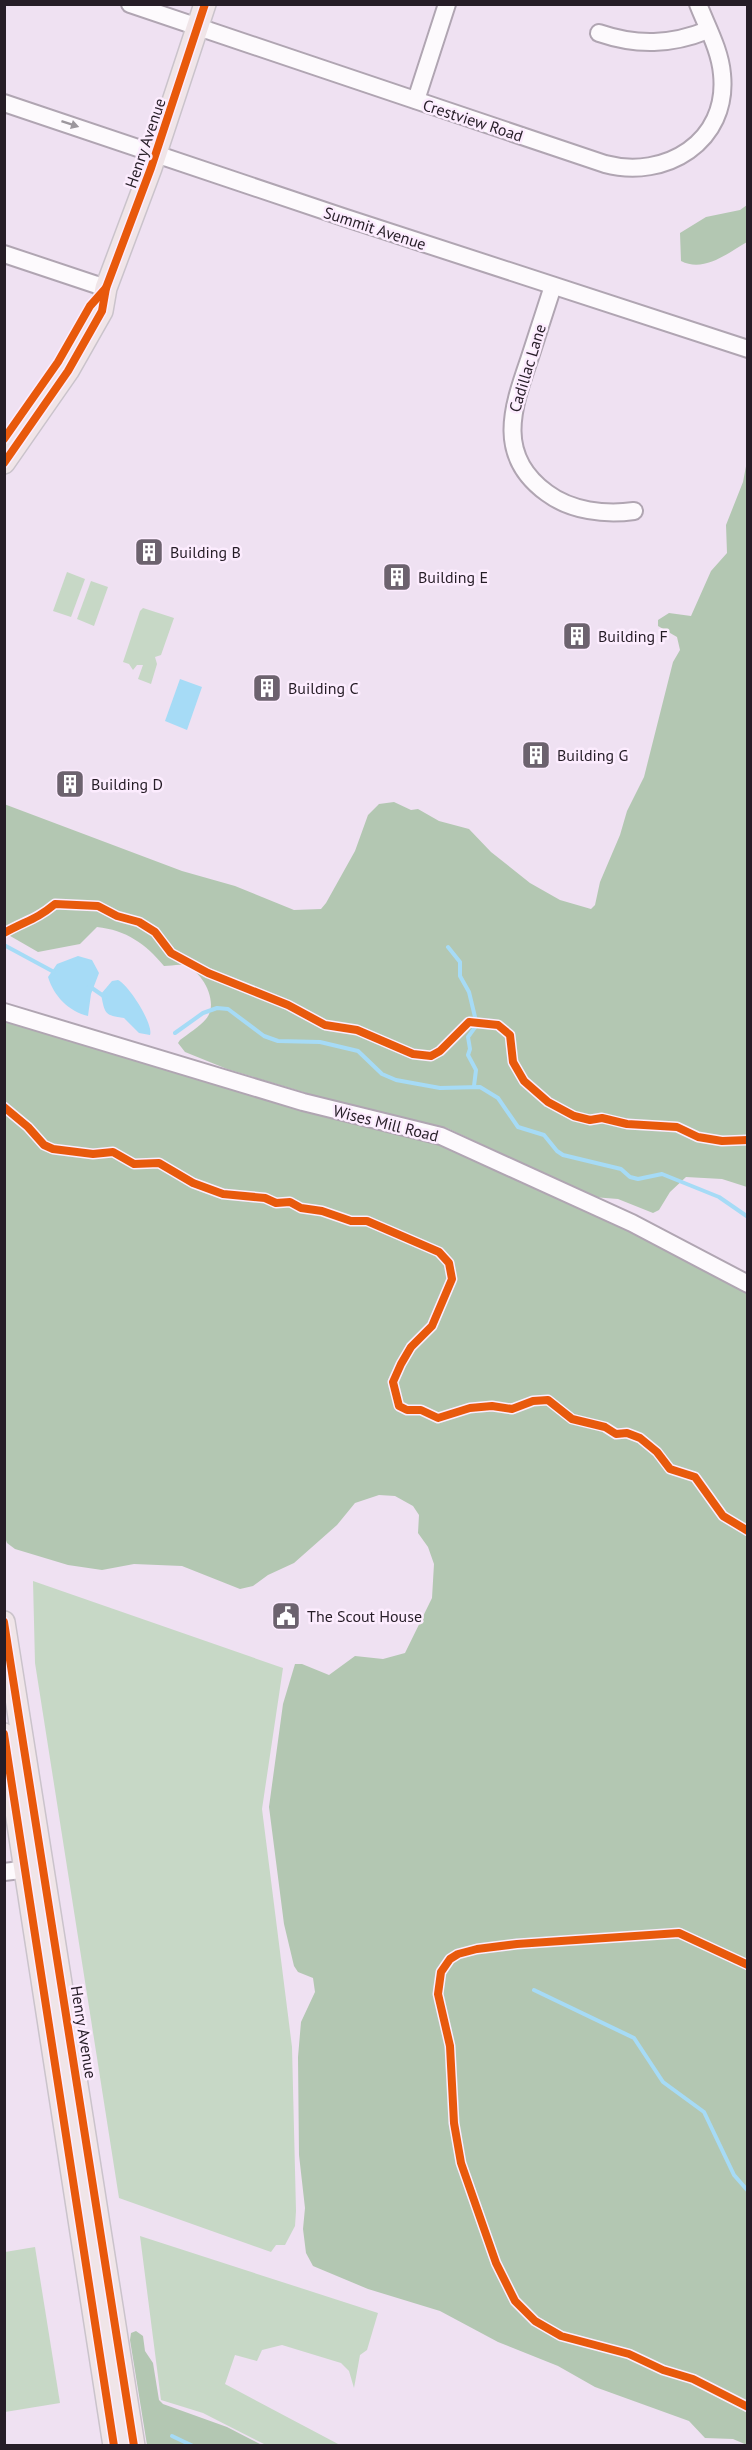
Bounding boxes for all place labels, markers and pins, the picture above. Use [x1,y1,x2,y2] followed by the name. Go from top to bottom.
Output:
[133,536,165,568] building icon: Building B
[170,542,241,562] place label: Building B
[381,561,413,593] building icon: Building E
[418,567,488,587] place label: Building E
[561,620,593,652] building icon: Building F
[598,626,668,646] place label: Building F
[251,672,283,704] building icon: Building C
[288,678,359,698] place label: Building C
[520,739,552,771] building icon: Building G
[557,745,628,765] place label: Building G
[54,768,86,800] building icon: Building D
[91,774,163,794] place label: Building D
[270,1600,302,1632] public building icon: The Scout House
[307,1606,422,1626] place label: The Scout House

